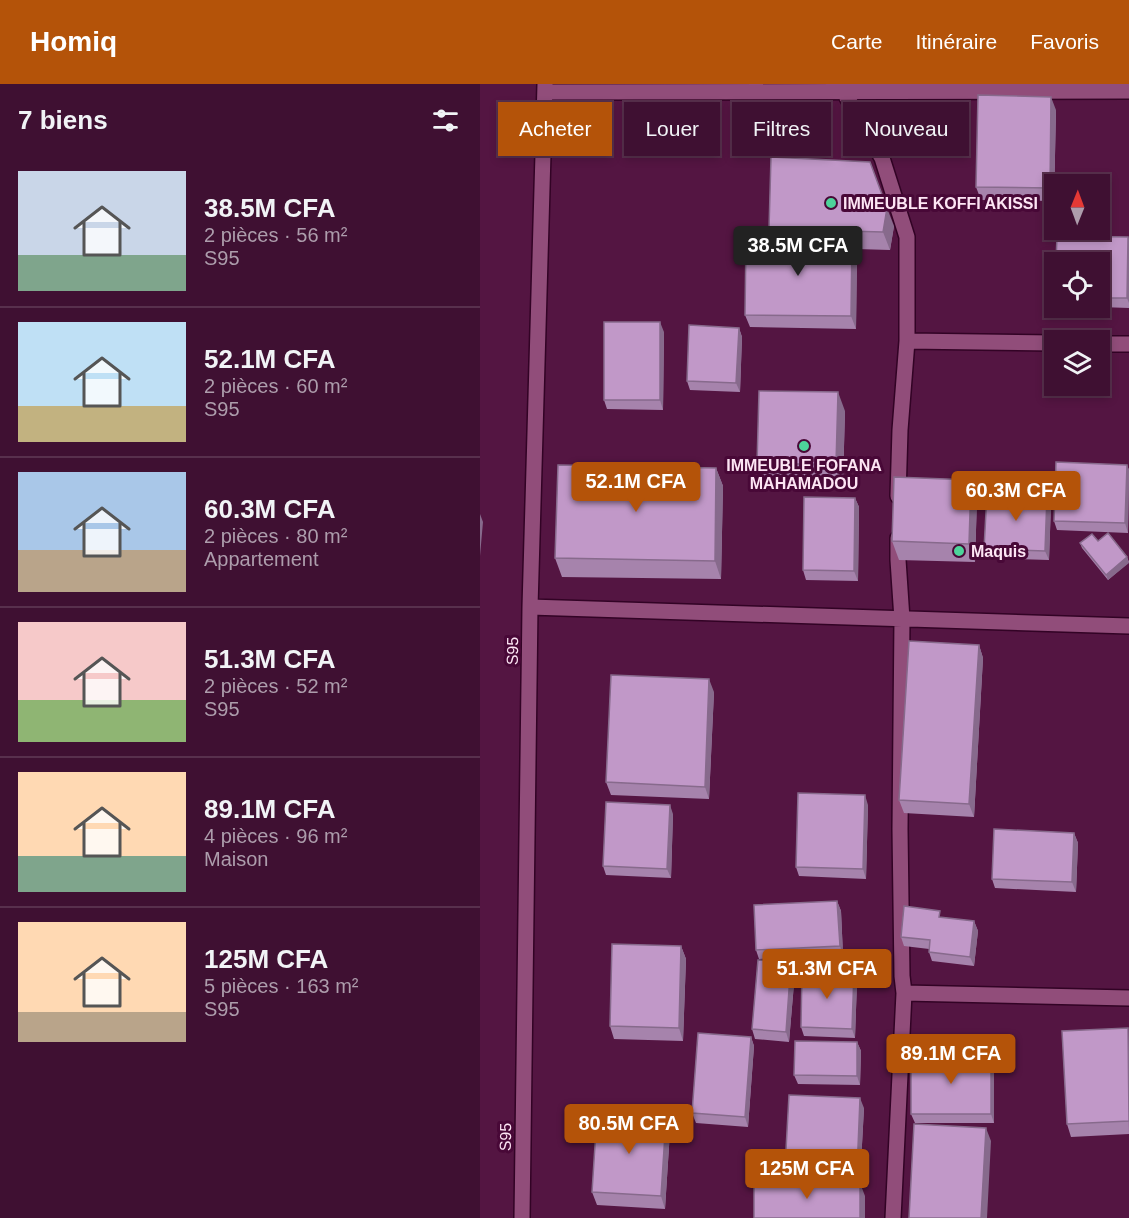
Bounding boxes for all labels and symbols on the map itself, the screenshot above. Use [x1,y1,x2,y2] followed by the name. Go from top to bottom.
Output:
[1044,174,1110,240] north arrow
[843,195,1038,212] place label: IMMEUBLE KOFFI AKISSI
[824,196,838,210] marker: IMMEUBLE KOFFI AKISSI
[729,226,867,277] pin: 38.5M CFA
[797,439,811,453] marker: IMMEUBLE FOFANA MAHAMADOU
[726,457,882,492] place label: IMMEUBLE FOFANA MAHAMADOU
[567,462,705,513] pin: 52.1M CFA
[947,471,1085,522] pin: 60.3M CFA
[971,543,1026,560] place label: Maquis
[952,544,966,558] marker: Maquis
[504,637,521,665] street label: S95
[758,949,896,1000] pin: 51.3M CFA
[882,1034,1020,1085] pin: 89.1M CFA
[560,1104,698,1155] pin: 80.5M CFA
[497,1123,514,1151] street label: S95
[745,1149,869,1200] pin: 125M CFA

